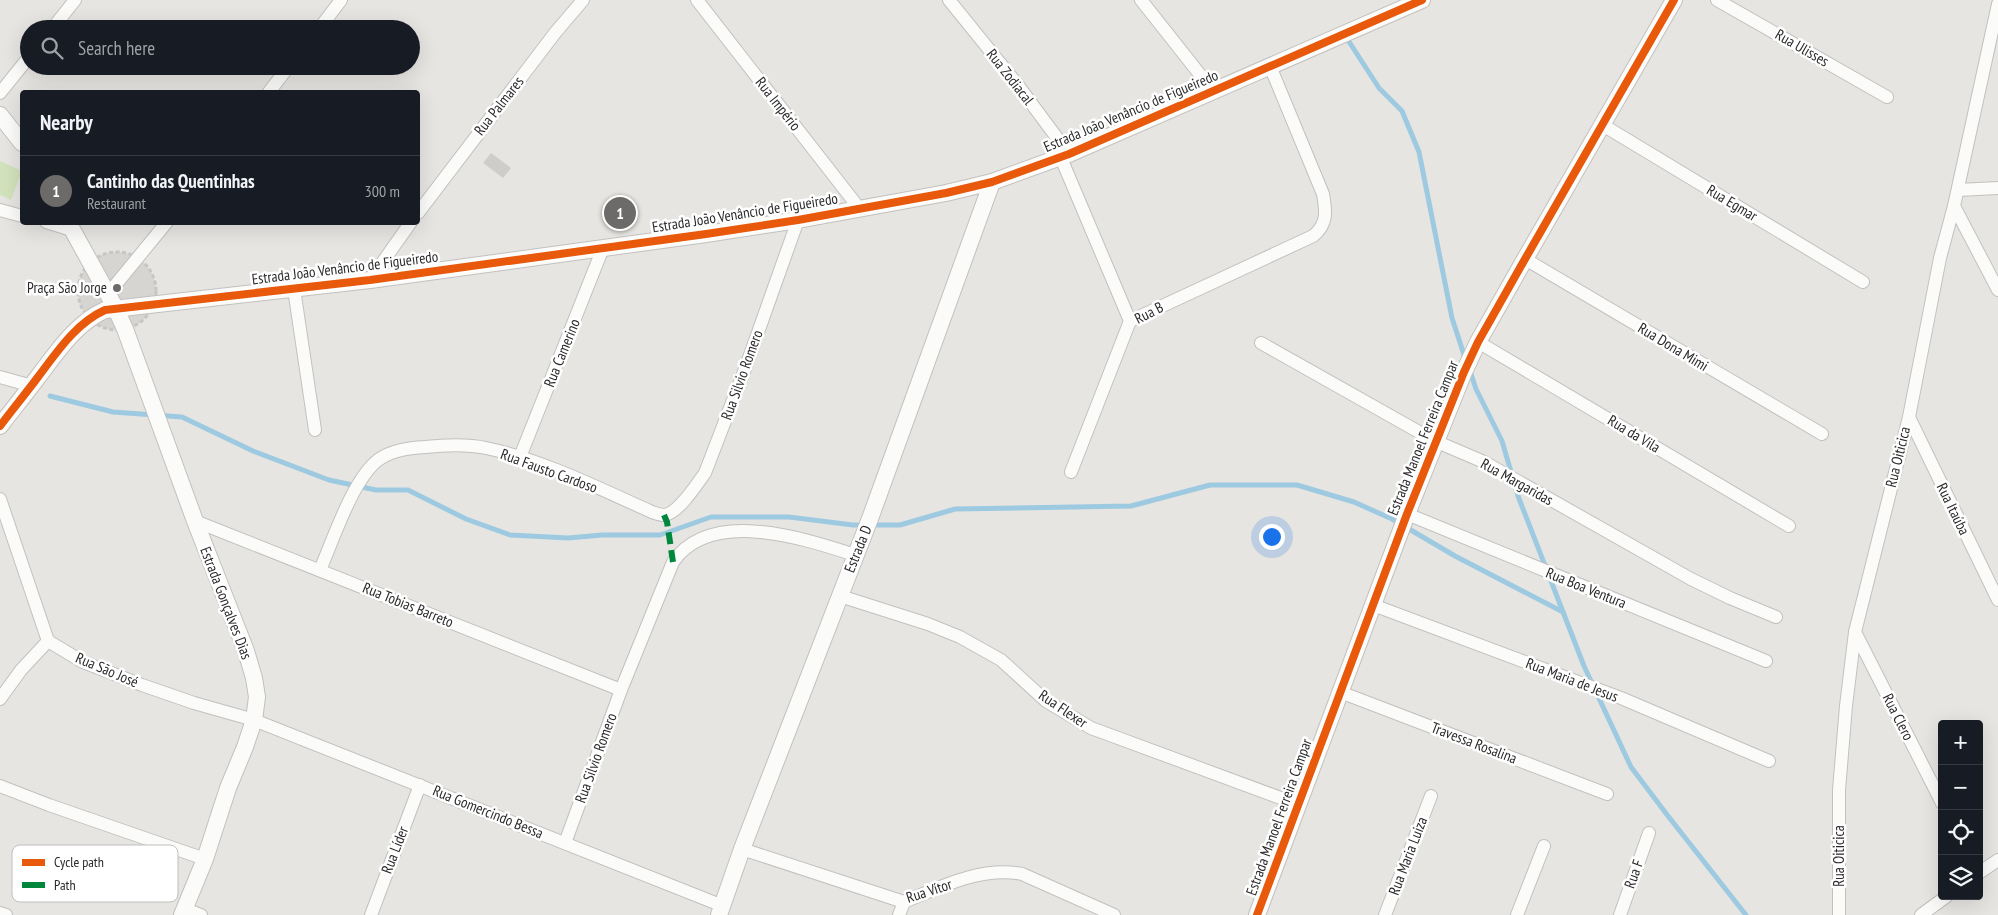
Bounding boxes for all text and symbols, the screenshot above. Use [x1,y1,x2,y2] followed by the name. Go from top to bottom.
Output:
[20,20,420,75] search box
[1772,25,1832,71] street label: Rua Ulisses
[38,34,66,62] icon: search
[78,36,155,60] text: Search here
[983,45,1038,109] street label: Rua Zodiacal
[1041,65,1221,156] street label: Estrada João Venâncio de Figueiredo
[470,72,528,139] street label: Rua Palmares
[752,73,805,134] street label: Rua Império
[40,109,93,136] text: Nearby
[87,169,255,193] text: Cantinho das Quentinhas
[1703,180,1762,226] street label: Rua Egmar
[52,181,60,201] text: 1
[365,181,400,201] text: 300 m
[651,188,839,237] street label: Estrada João Venâncio de Figueiredo
[87,193,146,213] text: Restaurant
[604,194,636,232] pin: 1
[251,247,439,288] street label: Estrada João Venâncio de Figueiredo
[27,278,107,297] place label: Praça São Jorge
[111,282,123,294] marker: Praça São Jorge
[1131,297,1166,328] street label: Rua B
[539,316,584,390] street label: Rua Camerino
[1635,318,1712,375] street label: Rua Dona Mimi
[716,327,767,422] street label: Rua Silvio Romero
[1383,357,1463,518] street label: Estrada Manoel Ferreira Campar
[1605,411,1664,457] street label: Rua da Vila
[1881,425,1914,489] street label: Rua Oiticica
[498,444,600,497] street label: Rua Fausto Cardoso
[1478,454,1557,509] street label: Rua Margaridas
[1933,480,1974,538] street label: Rua Itaúba
[839,522,876,575] street label: Estrada D
[1259,524,1285,550] your location
[196,544,257,662] street label: Estrada Gonçalves Dias
[1543,563,1629,612] street label: Rua Boa Ventura
[360,578,456,631] street label: Rua Tobias Barreto
[73,648,141,691] street label: Rua São José
[1523,653,1621,706] street label: Rua Maria de Jesus
[1035,685,1092,732] street label: Rua Flexer
[1879,690,1918,743] street label: Rua Clero
[570,710,621,805] street label: Rua Silvio Romero
[1429,717,1520,768] street label: Travessa Rosalina
[1938,720,1983,900] map controls
[1938,720,1983,765] button: +
[1241,735,1316,898] street label: Estrada Manoel Ferreira Campar
[1938,765,1983,810] button: −
[430,781,546,842] street label: Rua Gomercindo Bessa
[1938,810,1983,855] button: locate
[1384,814,1431,898] street label: Rua Maria Luiza
[377,823,413,876] street label: Rua Líder
[1829,825,1848,887] street label: Rua Oiticica
[12,845,178,902] legend
[54,853,104,871] text: Cycle path
[1938,855,1983,900] button: layers
[1620,857,1647,891] street label: Rua F
[904,874,955,907] street label: Rua Vítor
[54,876,76,894] text: Path

